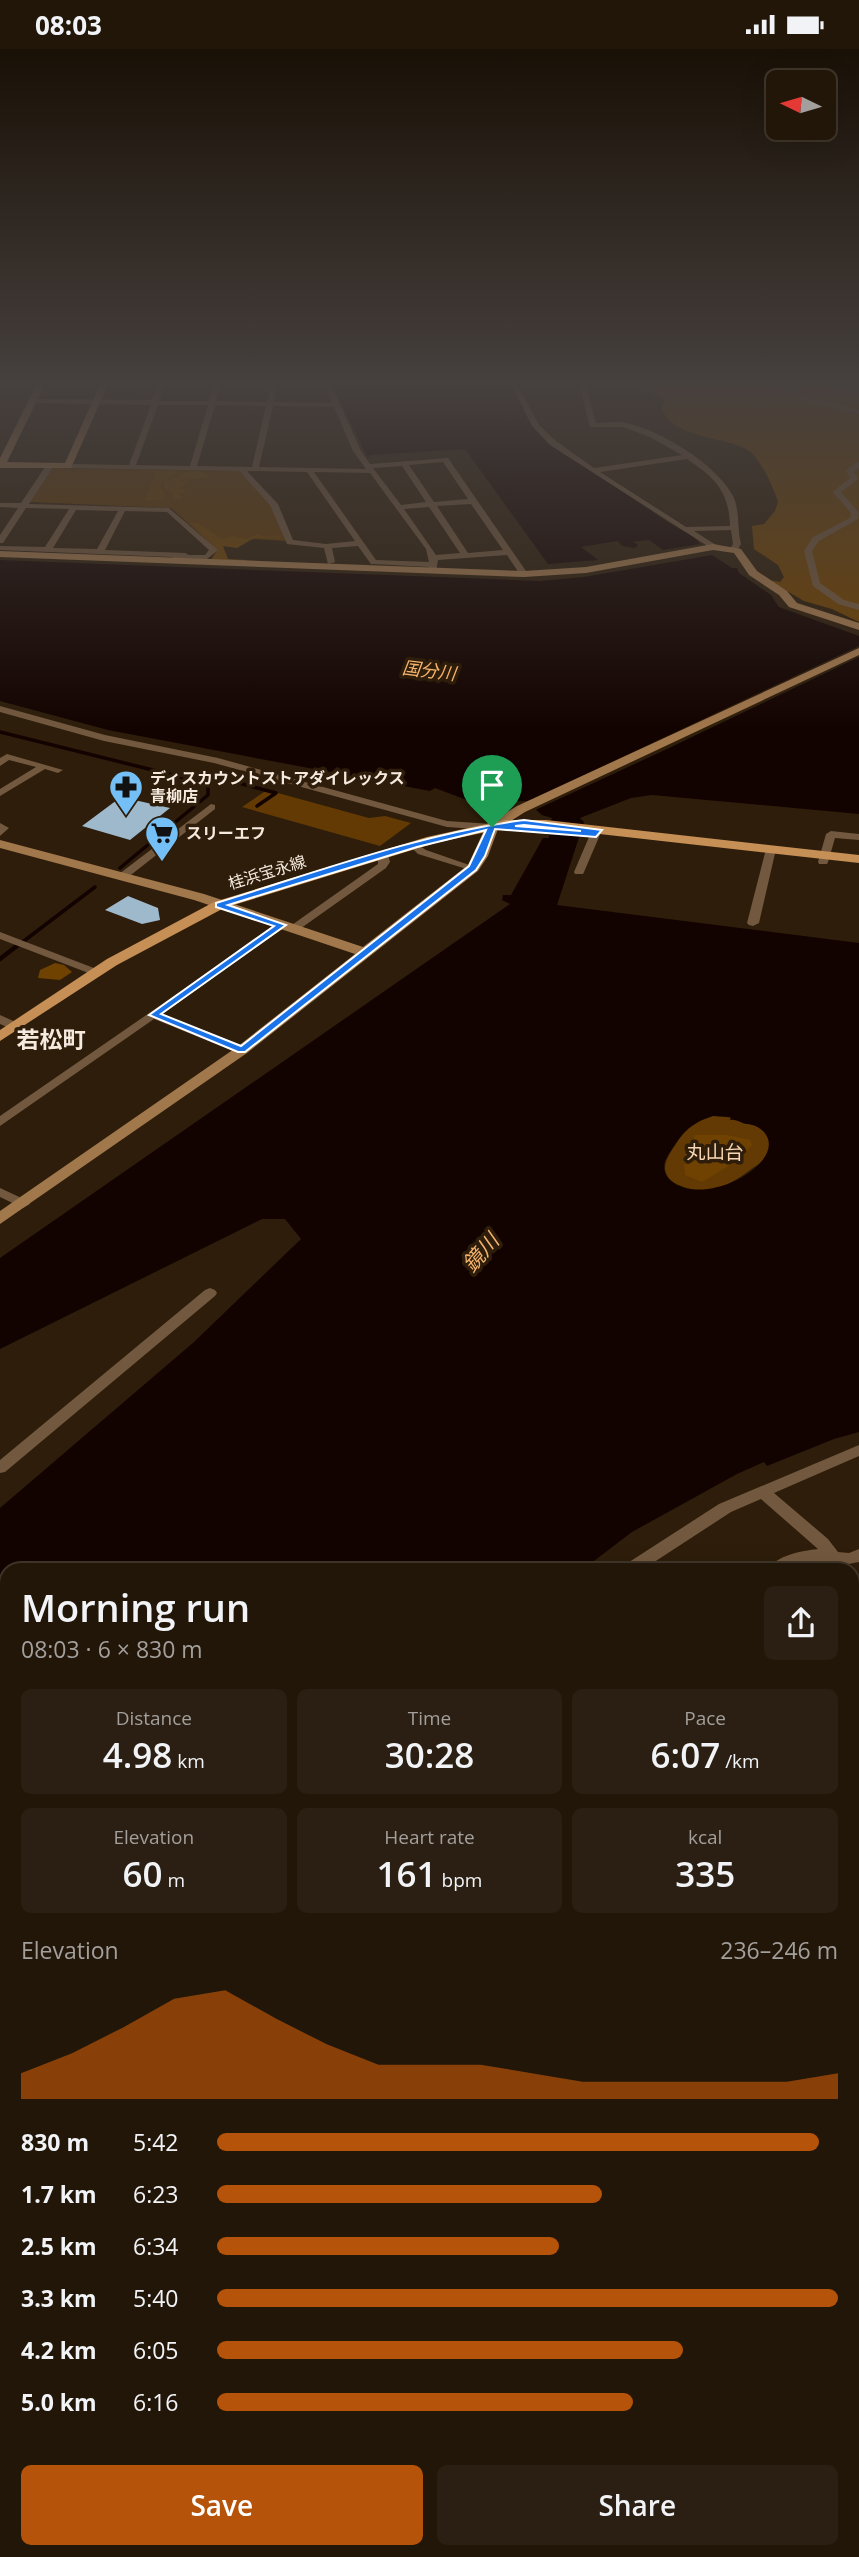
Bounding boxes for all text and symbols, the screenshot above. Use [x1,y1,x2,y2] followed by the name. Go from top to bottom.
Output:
[35,7,102,43] text: 08:03
[766,70,836,140] north arrow
[766,70,836,140] map controls
[401,655,459,685] water label: 国分川
[462,755,522,827] pin
[473,766,511,804] icon: arrive
[150,767,404,807] place label: ディスカウントストアダイレックス 青柳店
[107,768,145,817] pharmacy icon: ディスカウントストアダイレックス 青柳店
[143,814,181,863] supermarket icon: スリーエフ
[186,822,266,844] place label: スリーエフ
[226,850,308,894] street label: 桂浜宝永線
[17,1023,86,1055] district label: 若松町
[686,1139,744,1165] park label: 丸山台
[456,1226,506,1277] water label: 鏡川
[21,1581,250,1633] text: Morning run
[764,1586,838,1660] button: share
[21,1633,203,1665] text: 08:03 · 6 × 830 m
[116,1705,192,1731] text: Distance
[408,1705,451,1731] text: Time
[684,1705,726,1731] text: Pace
[103,1731,172,1778] text: 4.98
[385,1731,474,1778] text: 30:28
[651,1731,720,1778] text: 6:07
[172,1748,205,1774] text: km
[720,1748,760,1774] text: /km
[113,1824,194,1850] text: Elevation
[384,1824,475,1850] text: Heart rate
[688,1824,722,1850] text: kcal
[123,1850,163,1897] text: 60
[377,1850,437,1897] text: 161
[675,1850,735,1897] text: 335
[163,1867,185,1893] text: m
[437,1867,482,1893] text: bpm
[21,1934,119,1966] text: Elevation
[720,1934,838,1966] text: 236–246 m
[21,2126,89,2158] text: 830 m
[133,2126,179,2158] text: 5:42
[21,2178,97,2210] text: 1.7 km
[133,2178,179,2210] text: 6:23
[21,2230,97,2262] text: 2.5 km
[133,2230,179,2262] text: 6:34
[21,2282,97,2314] text: 3.3 km
[133,2282,179,2314] text: 5:40
[21,2334,97,2366] text: 4.2 km
[133,2334,179,2366] text: 6:05
[21,2386,97,2418] text: 5.0 km
[133,2386,179,2418] text: 6:16
[21,2465,423,2545] button: Save
[437,2465,838,2545] button: Share

